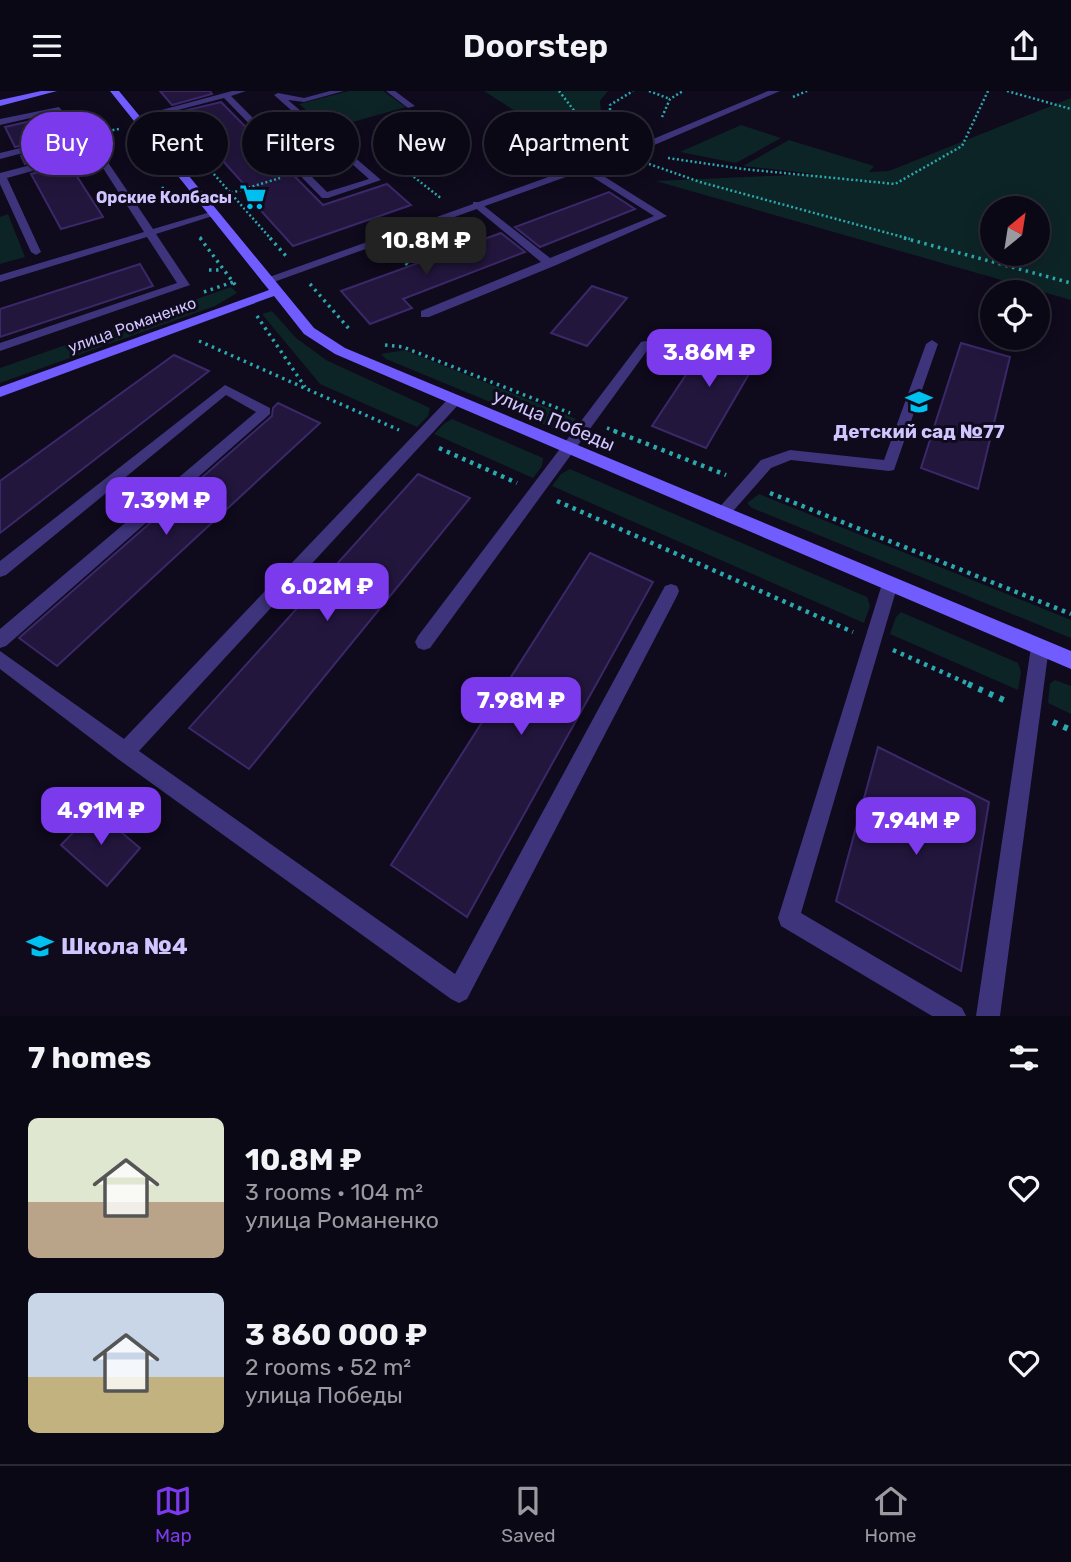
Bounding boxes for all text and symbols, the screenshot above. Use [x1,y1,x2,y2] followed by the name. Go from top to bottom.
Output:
[28,27,66,65] icon: menu
[463,27,608,65] text: Doorstep
[1005,27,1043,65] icon: share
[21,112,113,175] chip: Buy
[127,112,228,175] chip: Rent
[242,112,359,175] chip: Filters
[373,112,470,175] chip: New
[484,112,653,175] chip: Apartment
[238,182,268,212] supermarket icon: Орские Колбасы
[96,188,232,207] place label: Орские Колбасы
[980,196,1050,266] north arrow
[980,196,1050,350] map controls
[361,218,491,277] pin: 10.8M ₽
[381,226,471,254] text: 10.8M ₽
[980,280,1050,350] button: locate
[65,293,199,357] street label: улица Романенко
[644,329,774,389] pin: 3.86M ₽
[663,338,755,366] text: 3.86M ₽
[490,384,618,456] street label: улица Победы
[904,387,934,417] school or university icon: Детский сад №77
[833,420,1005,443] place label: Детский сад №77
[101,477,231,537] pin: 7.39M ₽
[122,486,210,514] text: 7.39M ₽
[262,563,392,623] pin: 6.02M ₽
[281,572,373,600] text: 6.02M ₽
[456,677,586,737] pin: 7.98M ₽
[477,686,565,714] text: 7.98M ₽
[36,787,166,847] pin: 4.91M ₽
[57,796,145,824] text: 4.91M ₽
[851,797,981,857] pin: 7.94M ₽
[872,806,960,834] text: 7.94M ₽
[25,931,55,961] school or university icon: Школа №4
[61,932,188,960] place label: Школа №4
[1005,1039,1043,1077] icon: filters
[28,1040,151,1076] text: 7 homes
[245,1142,362,1178] text: 10.8M ₽
[84,1146,168,1230] icon: home
[1005,1169,1043,1207] icon: heart
[245,1178,423,1206] text: 3 rooms · 104 m²
[245,1206,439,1234] text: улица Романенко
[245,1317,427,1353] text: 3 860 000 ₽
[84,1321,168,1405] icon: home
[1005,1344,1043,1382] icon: heart
[245,1353,411,1381] text: 2 rooms · 52 m²
[245,1381,403,1409] text: улица Победы
[154,1482,192,1547] tab: Map
[501,1482,556,1547] tab: Saved
[865,1482,917,1547] tab: Home

